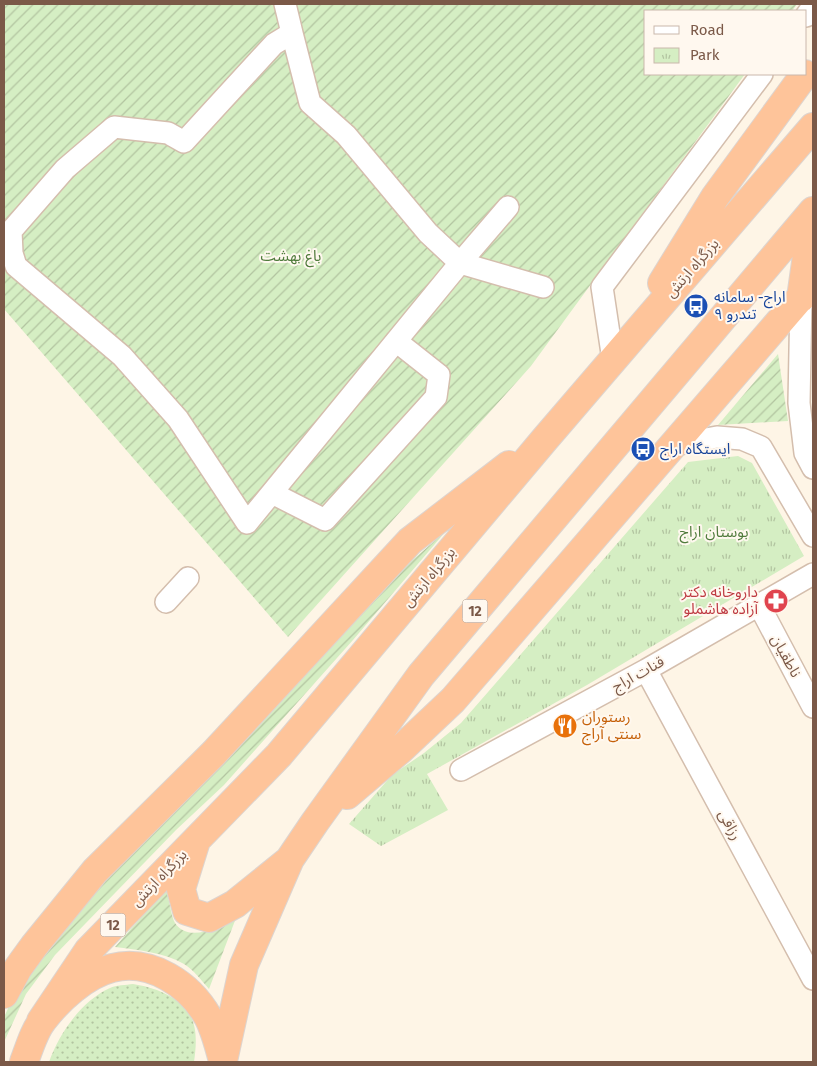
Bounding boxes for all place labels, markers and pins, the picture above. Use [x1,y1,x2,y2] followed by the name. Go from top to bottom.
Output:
[714,288,786,323] place label: اراج- سامانه ۹ تندرو
[683,293,709,319] bus stop icon: اراج- سامانه ۹ تندرو
[630,436,656,462] bus stop icon: ایستگاه اراج
[660,440,730,461] place label: ایستگاه اراج
[681,583,759,618] place label: داروخانه دکتر آزاده هاشملو
[763,588,789,614] pharmacy icon: داروخانه دکتر آزاده هاشملو
[582,708,642,746] place label: رستوران سنتی آراج
[552,713,578,739] restaurant icon: رستوران سنتی آراج

